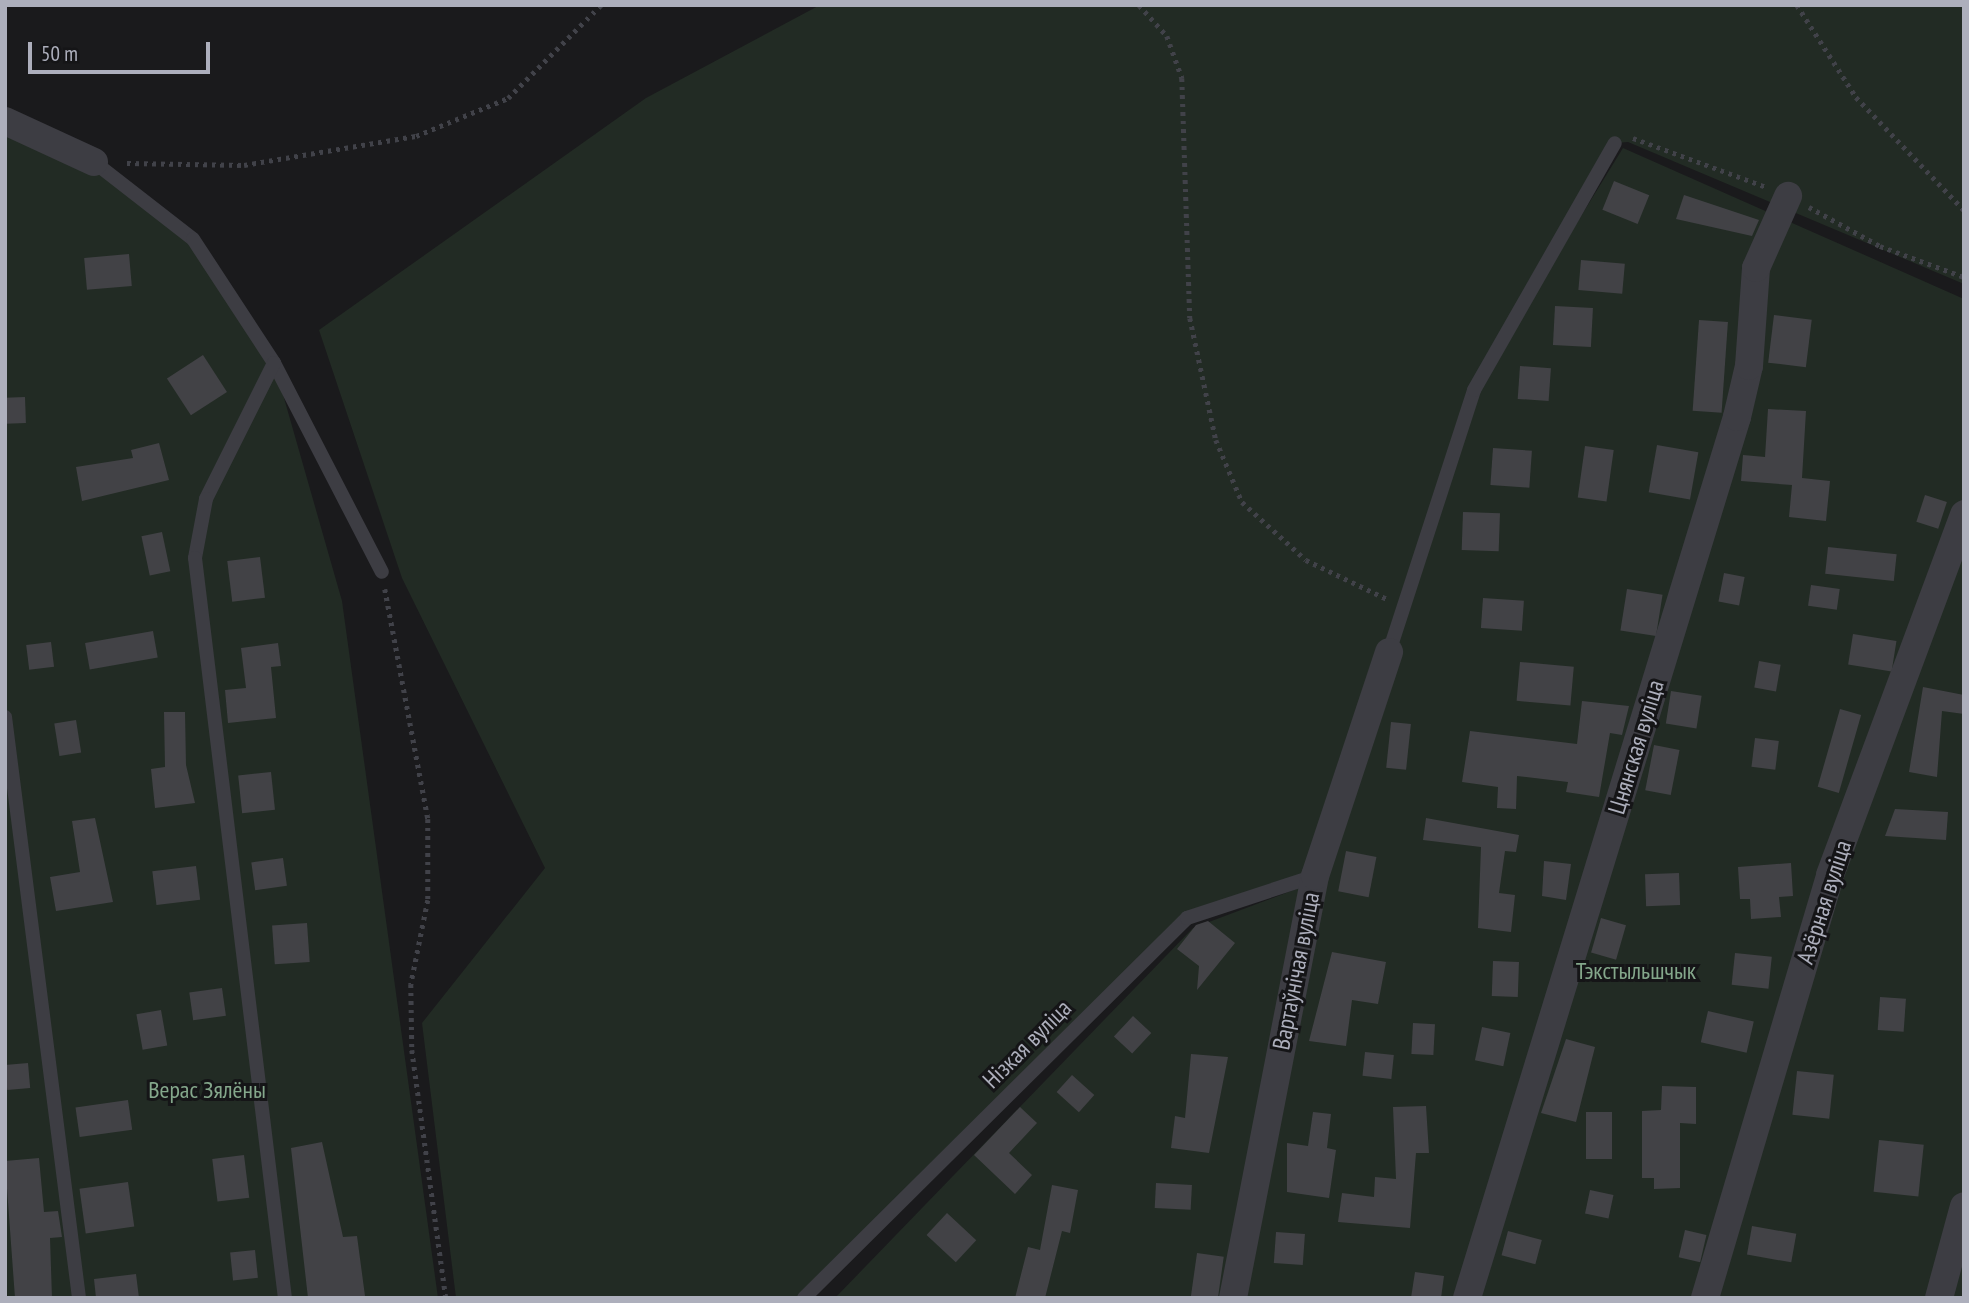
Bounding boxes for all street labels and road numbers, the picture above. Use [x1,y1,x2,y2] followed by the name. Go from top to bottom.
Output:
[1602,676,1670,818] street label: Цнянская вуліца
[1791,837,1857,967] street label: Азёрная вуліца
[1267,890,1325,1052] street label: Вартаўнічая вуліца
[977,994,1077,1094] street label: Нізкая вуліца

